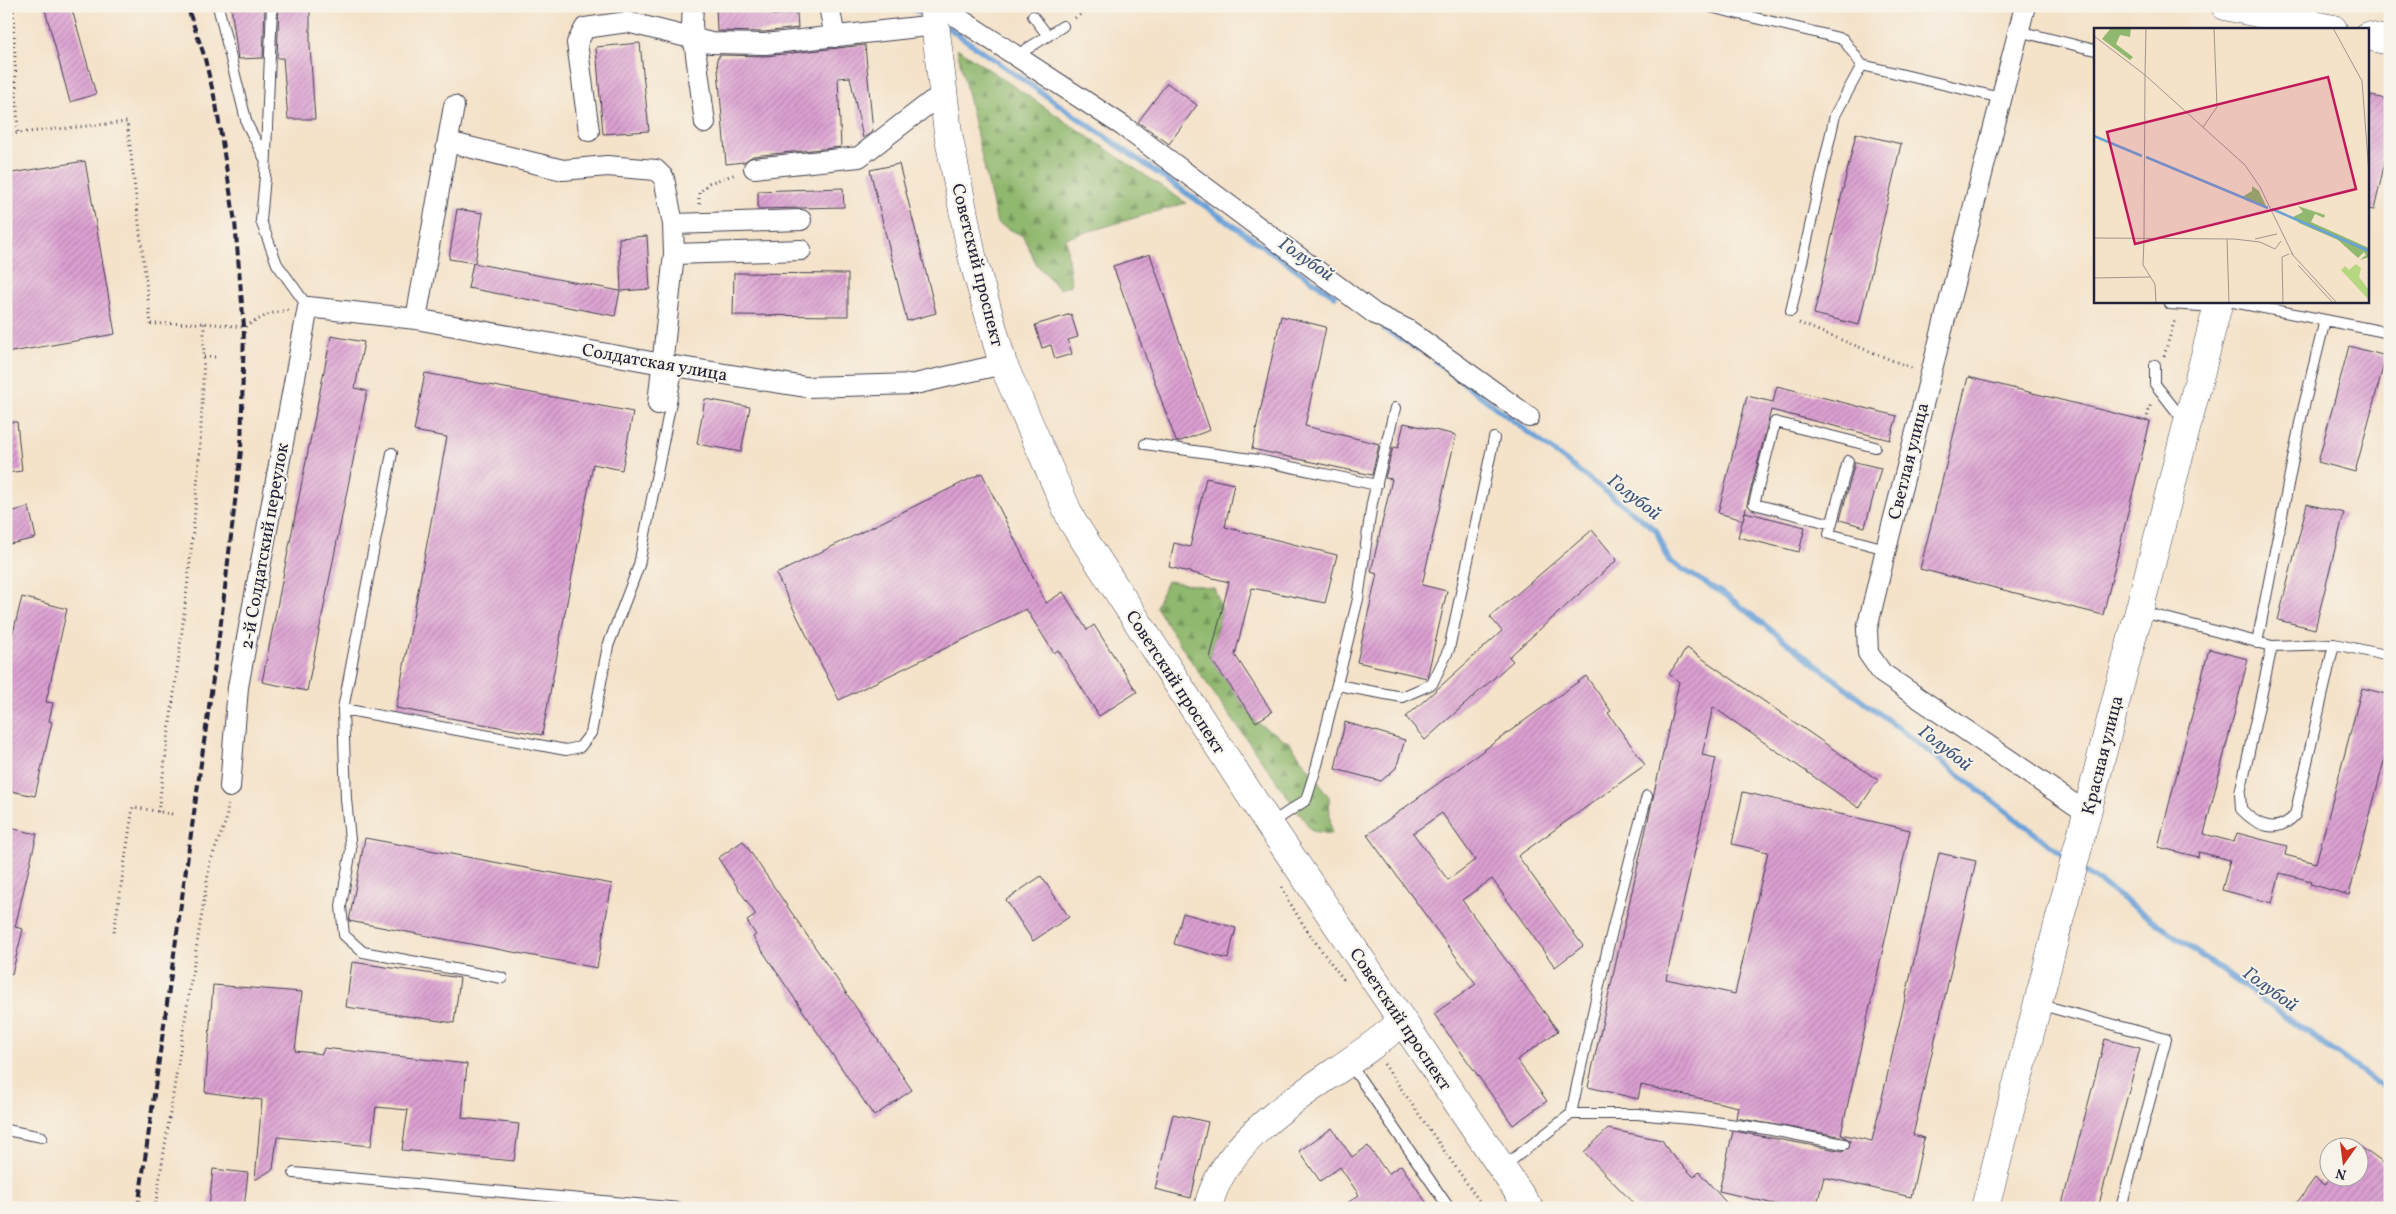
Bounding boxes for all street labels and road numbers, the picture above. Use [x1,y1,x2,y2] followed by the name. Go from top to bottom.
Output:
[944,181,1009,349] street label: Советский проспект
[580,338,730,389] street label: Солдатская улица
[1883,400,1936,522] street label: Светлая улица
[235,441,296,652] street label: 2-й Солдатский переулок
[1119,606,1231,760] street label: Советский проспект
[2077,693,2130,818] street label: Красная улица
[1343,944,1457,1096] street label: Советский проспект

